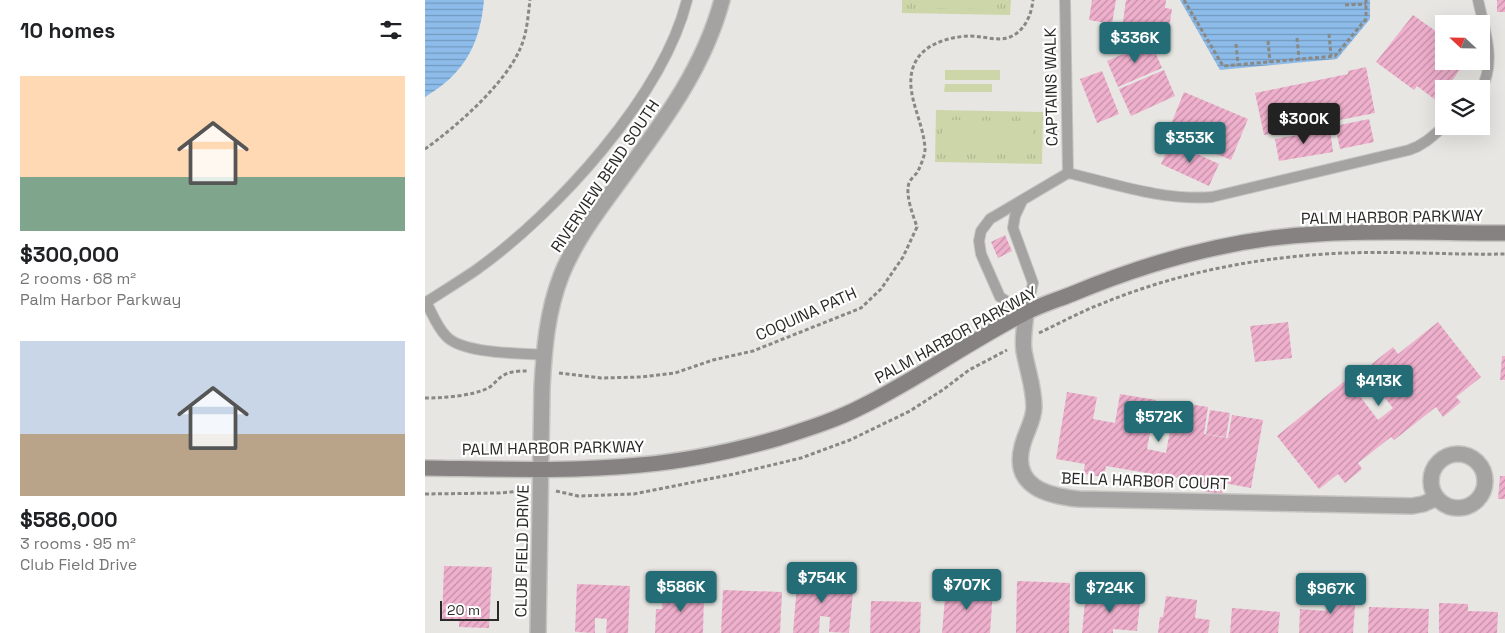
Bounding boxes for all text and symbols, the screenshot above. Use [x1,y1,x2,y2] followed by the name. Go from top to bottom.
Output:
[1435,15,1490,70] north arrow
[1435,15,1490,135] map controls
[377,16,405,44] icon: filters
[20,17,115,44] text: 10 homes
[1100,22,1170,64] pin: $336K
[1039,27,1063,146] street label: CAPTAINS WALK
[1110,27,1160,48] text: $336K
[1435,80,1490,135] button: layers
[546,96,664,256] street label: RIVERVIEW BEND SOUTH
[1269,102,1339,145] pin: $300K
[168,108,258,198] icon: home
[1279,108,1329,129] text: $300K
[1155,121,1225,164] pin: $353K
[1166,127,1214,148] text: $353K
[1301,205,1484,229] street label: PALM HARBOR PARKWAY
[20,241,119,268] text: $300,000
[20,268,136,289] text: 2 rooms · 68 m²
[871,281,1041,388] street label: PALM HARBOR PARKWAY
[752,282,860,346] street label: COQUINA PATH
[20,289,181,310] text: Palm Harbor Parkway
[1344,364,1414,407] pin: $413K
[1356,370,1402,391] text: $413K
[168,373,258,463] icon: home
[1124,400,1194,443] pin: $572K
[1135,406,1183,427] text: $572K
[462,436,645,460] street label: PALM HARBOR PARKWAY
[1061,468,1229,494] street label: BELLA HARBOR COURT
[510,485,534,617] street label: CLUB FIELD DRIVE
[20,506,118,533] text: $586,000
[20,533,136,554] text: 3 rooms · 95 m²
[20,554,137,575] text: Club Field Drive
[787,562,857,604] pin: $754K
[798,567,846,588] text: $754K
[932,568,1002,611] pin: $707K
[646,570,716,613] pin: $586K
[1075,572,1145,614] pin: $724K
[1296,572,1366,615] pin: $967K
[943,574,991,595] text: $707K
[657,576,705,597] text: $586K
[1086,577,1134,598] text: $724K
[1307,578,1355,599] text: $967K
[440,598,499,621] scale bar
[447,601,480,619] text: 20 m

